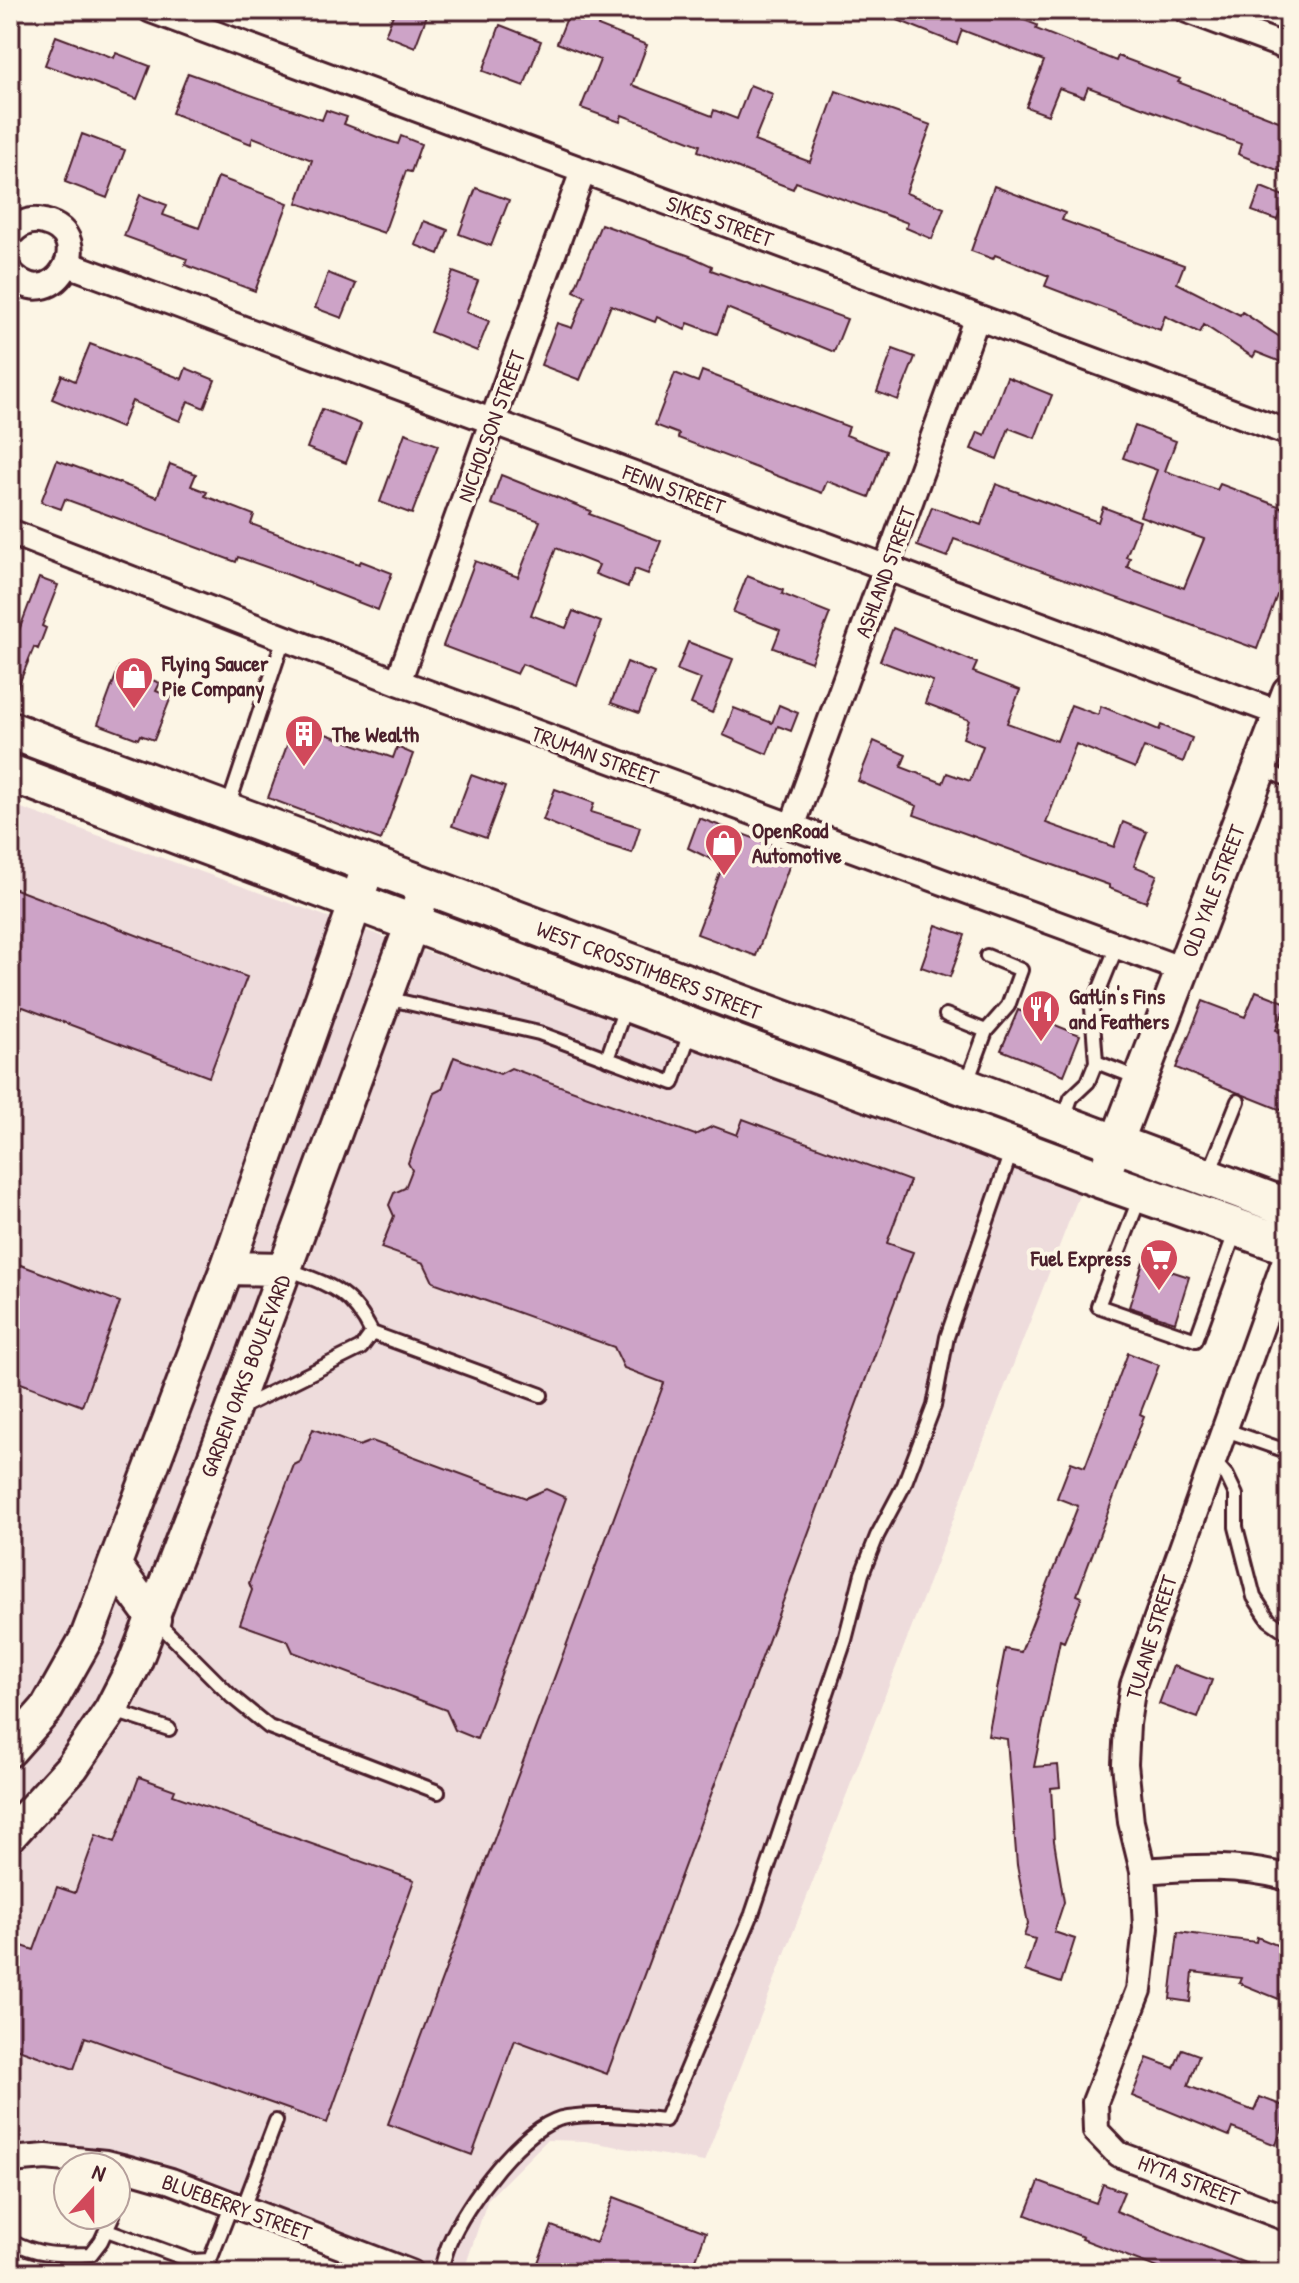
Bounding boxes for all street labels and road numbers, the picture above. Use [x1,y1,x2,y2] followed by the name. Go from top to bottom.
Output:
[662,188,778,254] street label: SIKES STREET
[450,346,533,506] street label: NICHOLSON STREET
[618,456,730,522] street label: FENN STREET
[847,502,923,642] street label: ASHLAND STREET
[527,718,663,792] street label: TRUMAN STREET
[1174,820,1252,961] street label: OLD YALE STREET
[533,913,766,1027] street label: WEST CROSSTIMBERS STREET
[193,1270,298,1482] street label: GARDEN OAKS BOULEVARD
[1118,1571,1184,1703] street label: TULANE STREET
[1134,2147,1245,2213] street label: HYTA STREET
[158,2166,317,2248] street label: BLUEBERRY STREET

